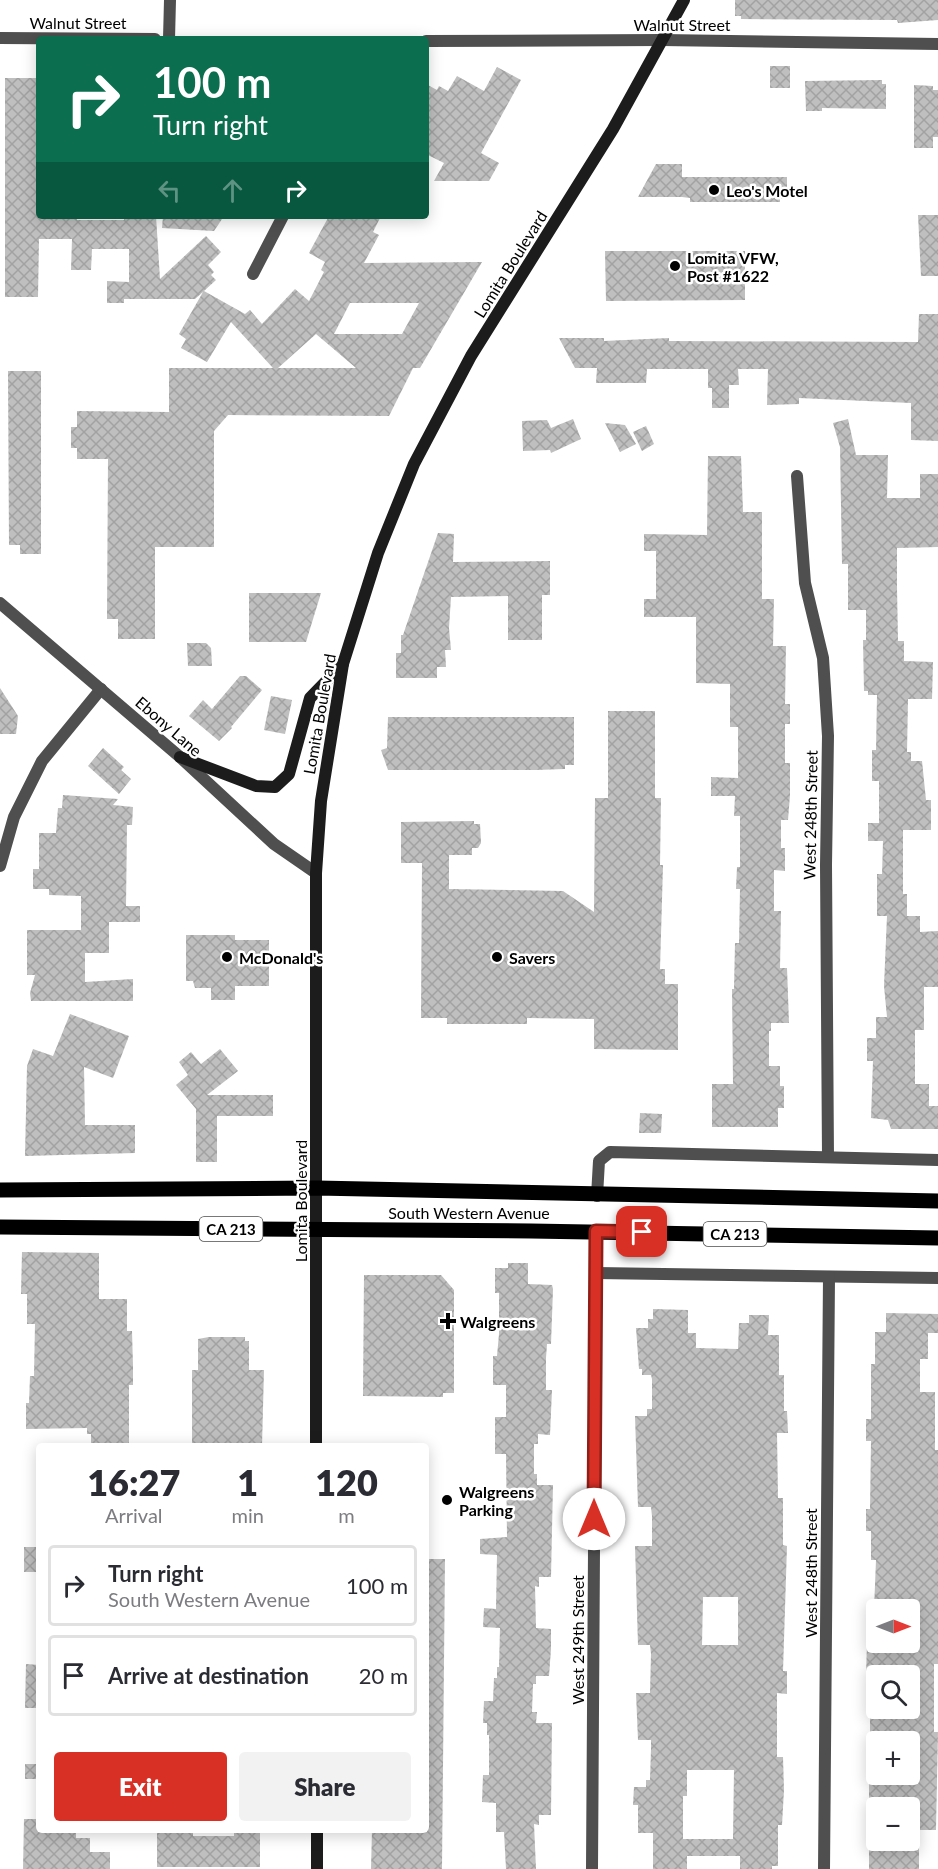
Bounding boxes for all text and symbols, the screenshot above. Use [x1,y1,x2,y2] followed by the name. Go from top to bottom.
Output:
[29,13,127,32] street label: Walnut Street
[633,15,731,34] street label: Walnut Street
[153,57,271,107] text: 100 m
[54,60,132,138] icon: right
[153,108,268,141] text: Turn right
[153,174,186,207] icon: left
[216,174,249,207] icon: ahead
[279,174,312,207] icon: right
[726,181,808,200] place label: Leo's Motel
[707,183,721,197] marker: Leo's Motel
[470,207,550,321] street label: Lomita Boulevard
[687,248,779,285] place label: Lomita VFW, Post #1622
[668,259,682,273] marker: Lomita VFW, Post #1622
[299,652,339,776] street label: Lomita Boulevard
[132,692,206,760] street label: Ebony Lane
[799,750,821,880] street label: West 248th Street
[239,948,323,967] place label: McDonald's
[509,948,555,967] place label: Savers
[220,950,234,964] marker: McDonald's
[490,950,504,964] marker: Savers
[291,1140,310,1262] street label: Lomita Boulevard
[388,1203,550,1222] street label: South Western Avenue
[616,1206,667,1257] pin
[625,1215,658,1248] icon: arrive
[200,1217,262,1241] road number: CA 213
[704,1222,766,1246] road number: CA 213
[460,1312,535,1331] place label: Walgreens
[441,1314,455,1328] marker: Walgreens
[87,1460,180,1504] text: 16:27
[237,1460,258,1504] text: 1
[315,1460,378,1504] text: 120
[459,1482,534,1519] place label: Walgreens Parking
[562,1487,626,1551] position arrow
[440,1493,454,1507] marker: Walgreens Parking
[105,1503,163,1527] text: Arrival
[232,1503,264,1527] text: min
[338,1503,355,1527] text: m
[801,1508,820,1638] street label: West 248th Street
[108,1560,203,1587] text: Turn right
[57,1569,90,1602] icon: right
[346,1572,408,1599] text: 100 m
[568,1575,587,1705] street label: West 249th Street
[108,1587,310,1611] text: South Western Avenue
[866,1599,920,1653] north arrow
[866,1599,920,1851] map controls
[57,1659,90,1692] icon: arrive
[108,1662,309,1689] text: Arrive at destination
[359,1662,408,1689] text: 20 m
[866,1665,920,1719] button: search
[866,1731,920,1785] button: +
[54,1752,227,1821] button: Exit
[239,1752,411,1821] button: Share
[866,1797,920,1851] button: −

